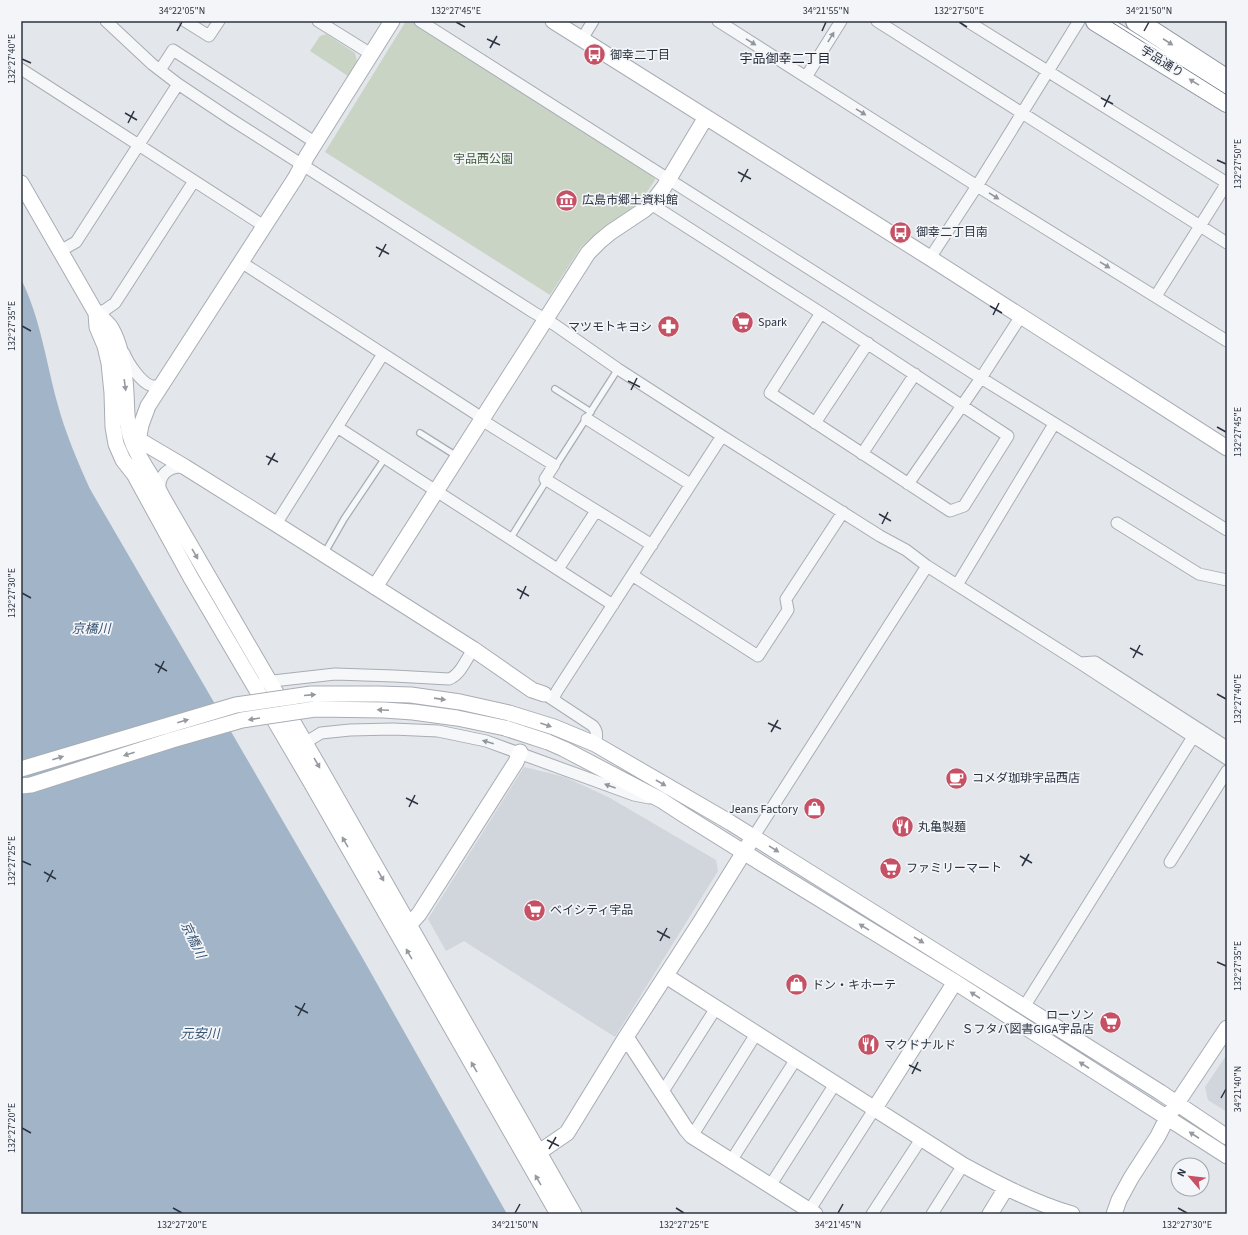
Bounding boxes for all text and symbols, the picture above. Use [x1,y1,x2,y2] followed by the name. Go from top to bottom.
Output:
[159,4,205,18] text: 34°22'05"N
[431,4,481,18] text: 132°27'45"E
[803,4,849,18] text: 34°21'55"N
[934,4,984,18] text: 132°27'50"E
[1126,4,1172,18] text: 34°21'50"N
[827,32,835,42] one-way arrow
[5,34,19,84] text: 132°27'40"E
[746,38,756,46] one-way arrow
[1163,38,1174,46] one-way arrow
[581,42,607,68] bus stop icon: 御幸二丁目
[1137,42,1187,82] street label: 宇品通り
[610,47,670,64] place label: 御幸二丁目
[739,50,831,68] district label: 宇品御幸二丁目
[1188,78,1200,85] one-way arrow
[855,108,867,115] one-way arrow
[1231,139,1245,189] text: 132°27'50"E
[453,151,513,168] park label: 宇品西公園
[553,187,579,213] museum icon: 広島市郷土資料館
[582,192,678,209] place label: 広島市郷土資料館
[988,193,1000,200] one-way arrow
[888,219,914,245] bus stop icon: 御幸二丁目南
[916,224,988,241] place label: 御幸二丁目南
[1099,261,1111,268] one-way arrow
[5,301,19,351] text: 132°27'35"E
[729,309,755,335] supermarket icon: Spark
[655,314,681,340] pharmacy icon: マツモトキヨシ
[758,314,787,331] place label: Spark
[568,319,652,336] place label: マツモトキヨシ
[122,379,128,391] one-way arrow
[1231,407,1245,457] text: 132°27'45"E
[192,548,199,560] one-way arrow
[5,568,19,618] text: 132°27'30"E
[71,620,112,638] water label: 京橋川
[1231,674,1245,724] text: 132°27'40"E
[304,691,316,698] one-way arrow
[433,696,446,702] one-way arrow
[376,707,389,713] one-way arrow
[248,716,260,722] one-way arrow
[177,718,189,724] one-way arrow
[540,722,552,728] one-way arrow
[482,739,494,745] one-way arrow
[123,751,135,757] one-way arrow
[53,755,65,761] one-way arrow
[313,757,320,769] one-way arrow
[943,765,969,791] cafe icon: コメダ珈琲宇品西店
[972,770,1080,787] place label: コメダ珈琲宇品西店
[656,780,667,787] one-way arrow
[604,782,616,788] one-way arrow
[801,796,827,822] shop icon: Jeans Factory
[729,801,798,818] place label: Jeans Factory
[890,814,916,840] restaurant icon: 丸亀製麺
[918,819,966,836] place label: 丸亀製麺
[5,836,19,886] text: 132°27'25"E
[341,836,348,847] one-way arrow
[768,845,780,852] one-way arrow
[877,855,903,881] supermarket icon: ファミリーマート
[906,860,1002,877] place label: ファミリーマート
[378,870,385,882] one-way arrow
[522,897,548,923] supermarket icon: ベイシティ宇品
[550,902,633,919] place label: ベイシティ宇品
[176,919,211,963] water label: 京橋川
[858,923,870,930] one-way arrow
[913,937,925,944] one-way arrow
[1231,941,1245,991] text: 132°27'35"E
[406,948,413,960] one-way arrow
[783,972,809,998] shop icon: ドン・キホーテ
[812,977,896,994] place label: ドン・キホーテ
[970,991,980,999] one-way arrow
[962,1007,1094,1038] place label: ローソン Ｓフタバ図書GIGA宇品店
[1097,1009,1123,1035] supermarket icon: ローソン Ｓフタバ図書GIGA宇品店
[180,1025,221,1043] water label: 元安川
[855,1032,881,1058] restaurant icon: マクドナルド
[884,1037,956,1054] place label: マクドナルド
[470,1061,477,1073] one-way arrow
[1078,1062,1090,1069] one-way arrow
[1231,1066,1245,1112] text: 34°21'40"N
[5,1103,19,1153] text: 132°27'20"E
[1189,1131,1199,1139] one-way arrow
[1170,1157,1210,1197] north arrow
[1173,1166,1190,1179] text: N
[535,1174,542,1186] one-way arrow
[157,1218,207,1232] text: 132°27'20"E
[492,1218,538,1232] text: 34°21'50"N
[659,1218,709,1232] text: 132°27'25"E
[815,1218,861,1232] text: 34°21'45"N
[1162,1218,1212,1232] text: 132°27'30"E

